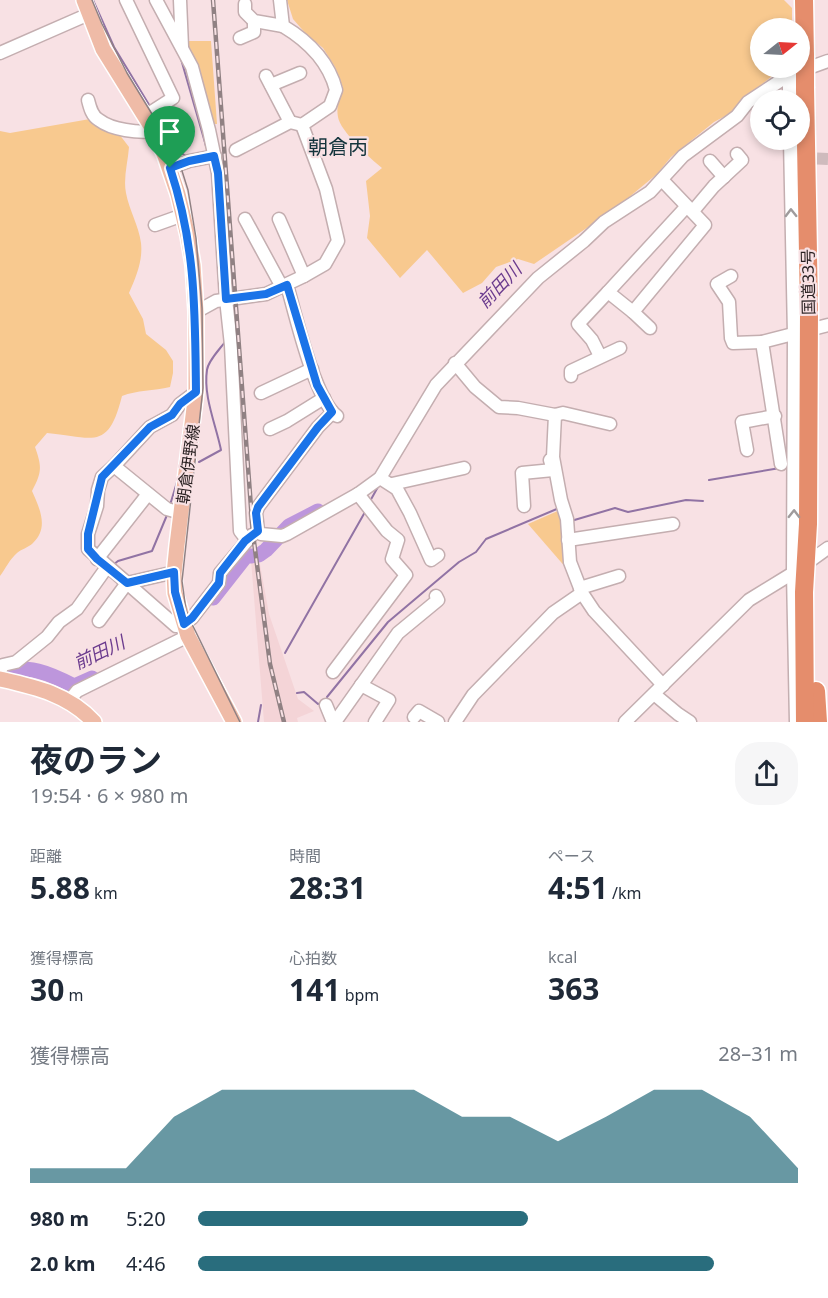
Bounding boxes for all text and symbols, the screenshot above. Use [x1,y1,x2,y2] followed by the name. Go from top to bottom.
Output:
[750,18,810,78] north arrow
[750,18,810,150] map controls
[750,90,810,150] button: locate
[144,106,195,168] pin
[153,115,186,148] icon: arrive
[308,133,368,160] district label: 朝倉丙
[785,209,797,218] one-way arrow
[796,249,820,315] street label: 国道33号
[472,256,528,313] water label: 前田川
[172,423,204,505] street label: 朝倉伊野線
[788,510,800,519] one-way arrow
[69,629,130,674] water label: 前田川
[30,737,162,782] text: 夜のラン
[735,742,798,805] button: share
[30,782,188,809] text: 19:54 · 6 × 980 m
[30,845,62,867] text: 距離
[289,845,321,867] text: 時間
[548,845,595,867] text: ペース
[30,867,90,908] text: 5.88
[289,867,366,908] text: 28:31
[548,867,608,908] text: 4:51
[90,882,118,904] text: km
[608,882,642,904] text: /km
[548,946,577,968] text: kcal
[30,947,94,969] text: 獲得標高
[289,947,337,969] text: 心拍数
[548,968,599,1009] text: 363
[30,969,64,1010] text: 30
[289,969,340,1010] text: 141
[64,984,83,1006] text: m
[340,984,379,1006] text: bpm
[718,1040,798,1067] text: 28–31 m
[30,1042,110,1069] text: 獲得標高
[30,1205,89,1232] text: 980 m
[126,1205,166,1232] text: 5:20
[30,1250,96,1277] text: 2.0 km
[126,1250,166,1277] text: 4:46

